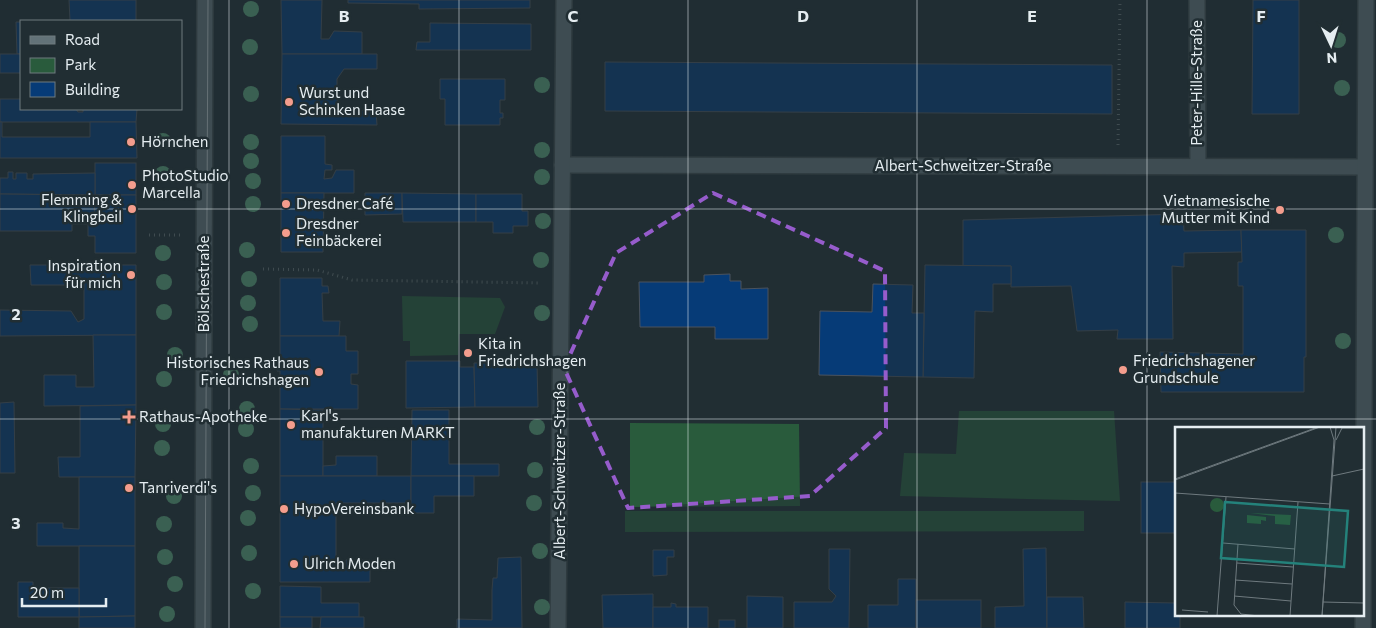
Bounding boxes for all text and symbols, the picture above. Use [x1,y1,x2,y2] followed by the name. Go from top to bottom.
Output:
[339,6,350,25] text: B
[568,6,579,25] text: C
[797,6,809,25] text: D
[1027,6,1037,25] text: E
[1256,6,1266,25] text: F
[20,20,182,110] legend
[1187,20,1205,146] street label: Peter-Hille-Straße
[1306,20,1356,70] north arrow
[65,30,100,48] text: Road
[1326,50,1338,67] text: N
[65,55,96,73] text: Park
[65,80,120,98] text: Building
[299,83,405,118] place label: Wurst und Schinken Haase
[283,96,295,108] marker: Wurst und Schinken Haase
[141,132,208,150] place label: Hörnchen
[125,136,137,148] marker: Hörnchen
[875,156,1052,174] street label: Albert-Schweitzer-Straße
[142,166,229,201] place label: PhotoStudio Marcella
[126,179,138,191] marker: PhotoStudio Marcella
[41,190,122,225] place label: Flemming & Klingbeil
[1161,191,1270,226] place label: Vietnamesische Mutter mit Kind
[296,194,393,212] place label: Dresdner Café
[280,198,292,210] marker: Dresdner Café
[126,203,138,215] marker: Flemming & Klingbeil
[1274,204,1286,216] marker: Vietnamesische Mutter mit Kind
[296,214,382,249] place label: Dresdner Feinbäckerei
[280,227,292,239] marker: Dresdner Feinbäckerei
[194,235,212,332] street label: Bölschestraße
[47,256,121,291] place label: Inspiration für mich
[125,269,137,281] marker: Inspiration für mich
[11,304,21,323] text: 2
[478,334,586,369] place label: Kita in Friedrichshagen
[462,347,474,359] marker: Kita in Friedrichshagen
[1133,351,1255,386] place label: Friedrichshagener Grundschule
[166,353,309,388] place label: Historisches Rathaus Friedrichshagen
[1117,364,1129,376] marker: Friedrichshagener Grundschule
[313,366,325,378] marker: Historisches Rathaus Friedrichshagen
[550,382,568,559] street label: Albert-Schweitzer-Straße
[301,406,455,441] place label: Karl's manufakturen MARKT
[139,407,267,425] place label: Rathaus-Apotheke
[123,411,135,423] marker: Rathaus-Apotheke
[285,419,297,431] marker: Karl's manufakturen MARKT
[1175,427,1364,616] inset map
[139,478,217,496] place label: Tanriverdi's
[123,482,135,494] marker: Tanriverdi's
[294,499,414,517] place label: HypoVereinsbank
[278,503,290,515] marker: HypoVereinsbank
[11,513,21,532] text: 3
[304,554,396,572] place label: Ulrich Moden
[288,558,300,570] marker: Ulrich Moden
[22,576,106,608] scale bar
[30,583,64,601] text: 20 m

